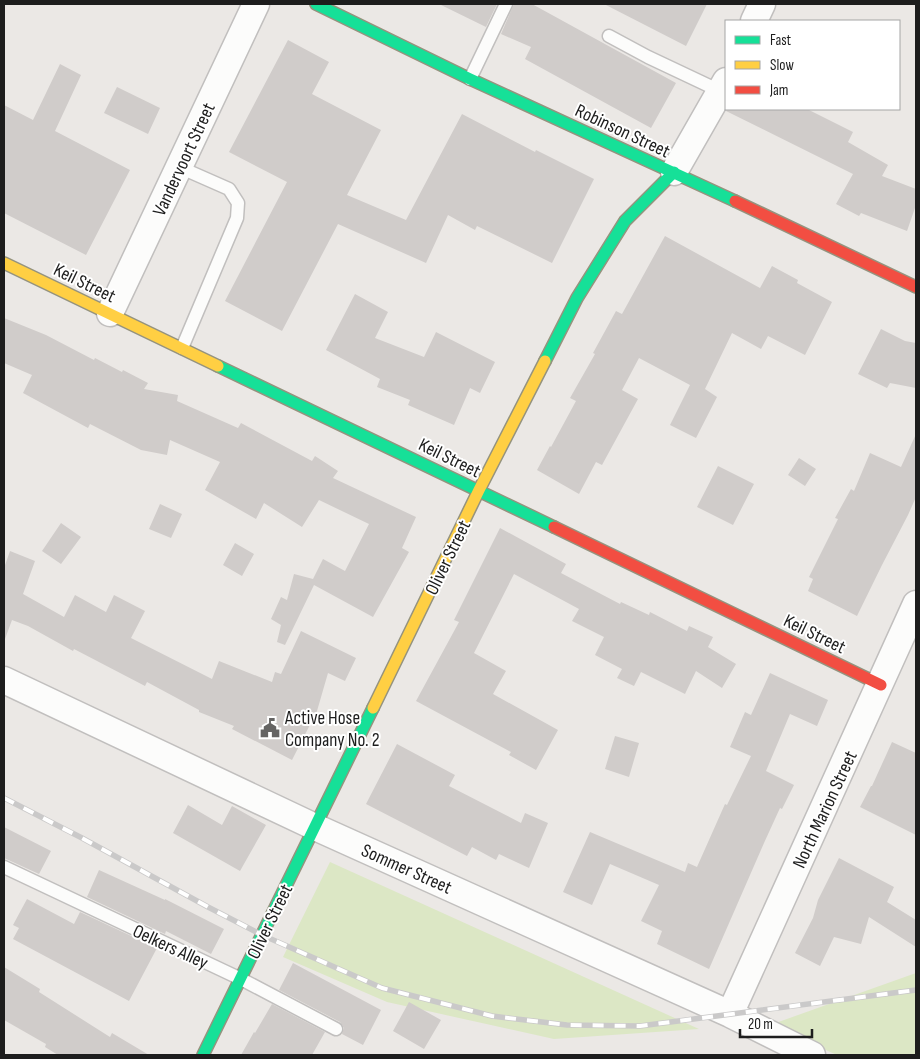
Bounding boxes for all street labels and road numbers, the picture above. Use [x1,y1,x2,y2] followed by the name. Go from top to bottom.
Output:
[148,99,221,220] street label: Vandervoort Street
[571,99,674,163] street label: Robinson Street
[50,259,119,308] street label: Keil Street
[415,434,484,483] street label: Keil Street
[420,516,476,599] street label: Oliver Street
[780,610,849,659] street label: Keil Street
[788,747,863,872] street label: North Marion Street
[358,839,455,900] street label: Sommer Street
[242,880,298,963] street label: Oliver Street
[129,920,212,975] street label: Oelkers Alley

